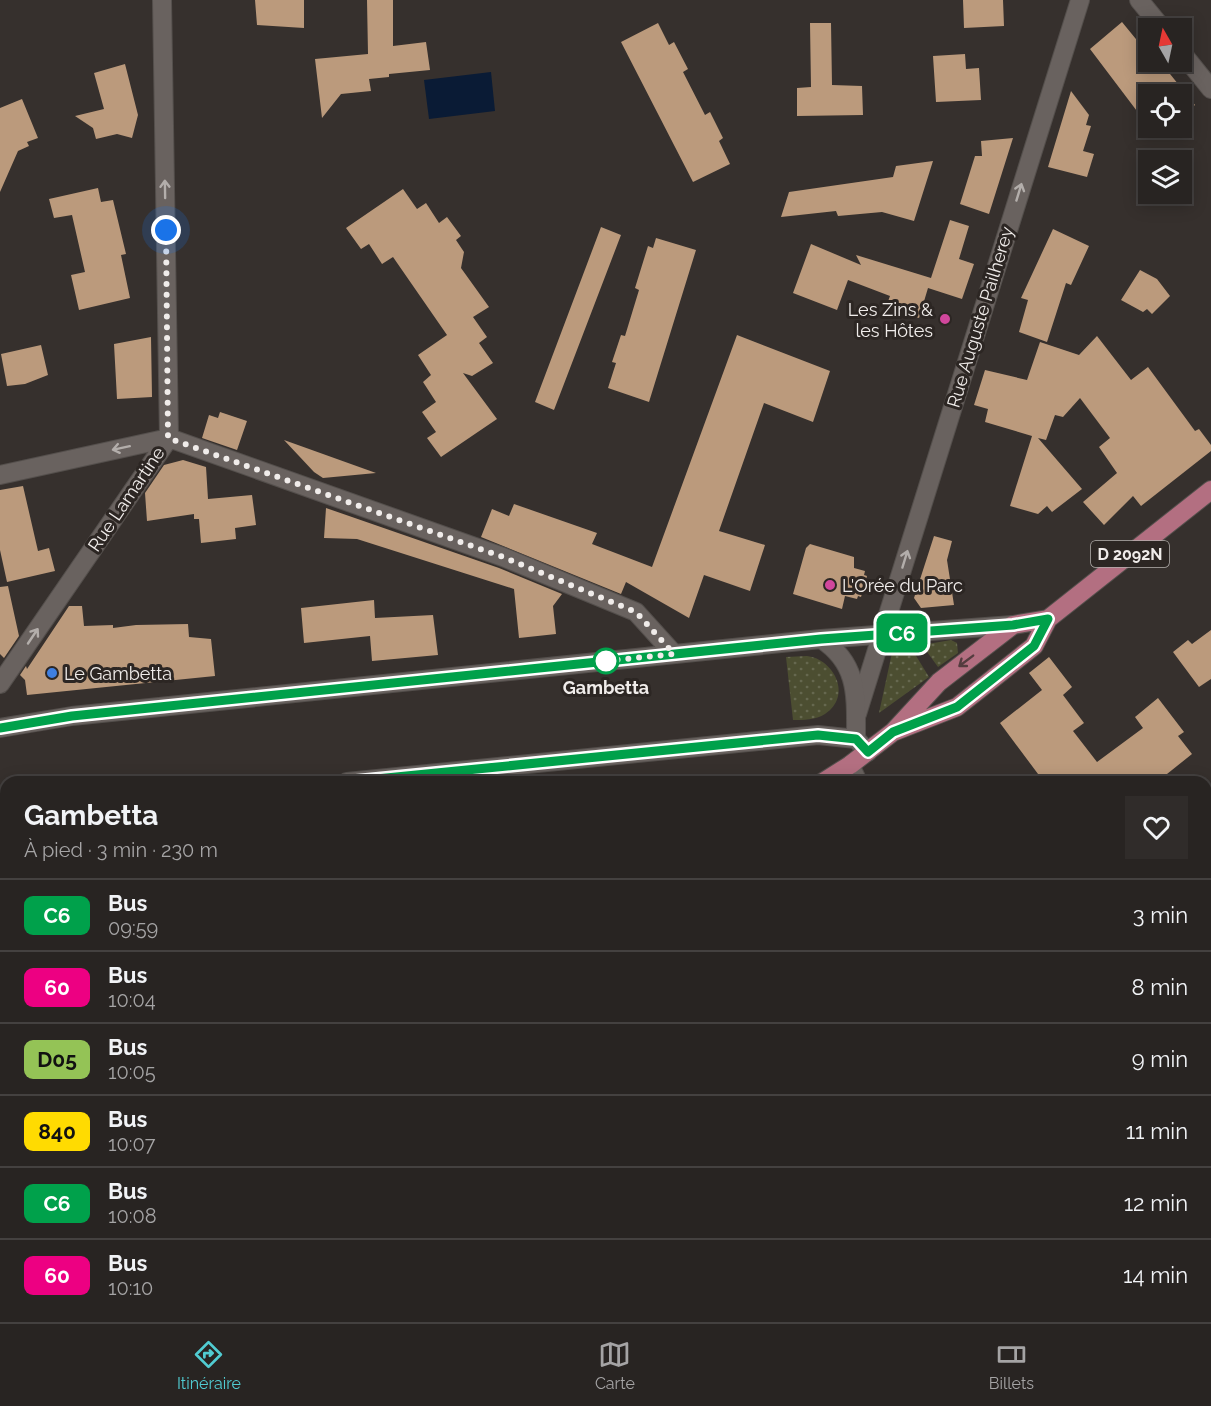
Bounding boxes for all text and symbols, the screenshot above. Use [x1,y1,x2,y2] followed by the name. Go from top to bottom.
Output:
[1138,18,1192,72] north arrow
[1138,18,1192,204] map controls
[1138,84,1192,138] button: locate
[1138,150,1192,204] button: layers
[159,179,171,199] one-way arrow
[1014,183,1025,202] one-way arrow
[151,215,181,245] your location
[942,224,1018,410] street label: Rue Auguste Pailherey
[848,299,933,341] place label: Les Zins & les Hôtes
[938,312,952,326] marker: Les Zins & les Hôtes
[83,442,169,555] street label: Rue Lamartine
[112,443,132,454] one-way arrow
[1091,541,1169,567] road number: D 2092N
[900,550,911,569] one-way arrow
[842,575,963,596] place label: L'Orée du Parc
[823,578,837,592] marker: L'Orée du Parc
[875,614,929,652] line badge: C6
[888,621,916,646] text: C6
[27,628,39,644] one-way arrow
[593,648,619,674] marker: Gambetta
[959,655,975,667] one-way arrow
[64,663,172,684] place label: Le Gambetta
[45,666,59,680] marker: Le Gambetta
[563,677,649,698] place label: Gambetta
[1125,796,1188,859] button: heart
[24,799,158,832] text: Gambetta
[24,838,218,862] text: À pied · 3 min · 230 m
[108,890,147,916] text: Bus
[1133,902,1188,928] text: 3 min
[43,903,71,928] text: C6
[108,916,158,940] text: 09:59
[108,962,147,988] text: Bus
[1132,974,1188,1000] text: 8 min
[44,975,70,1000] text: 60
[108,988,156,1012] text: 10:04
[108,1034,147,1060] text: Bus
[1132,1046,1188,1072] text: 9 min
[37,1047,77,1072] text: D05
[108,1060,156,1084] text: 10:05
[108,1106,147,1132] text: Bus
[1126,1118,1188,1144] text: 11 min
[38,1119,76,1144] text: 840
[108,1132,155,1156] text: 10:07
[108,1178,147,1204] text: Bus
[1124,1190,1188,1216] text: 12 min
[43,1191,71,1216] text: C6
[108,1204,157,1228] text: 10:08
[108,1250,147,1276] text: Bus
[1123,1262,1188,1288] text: 14 min
[44,1263,70,1288] text: 60
[108,1276,153,1300] text: 10:10
[177,1338,241,1393] tab: Itinéraire
[595,1338,635,1393] tab: Carte
[989,1338,1034,1393] tab: Billets

